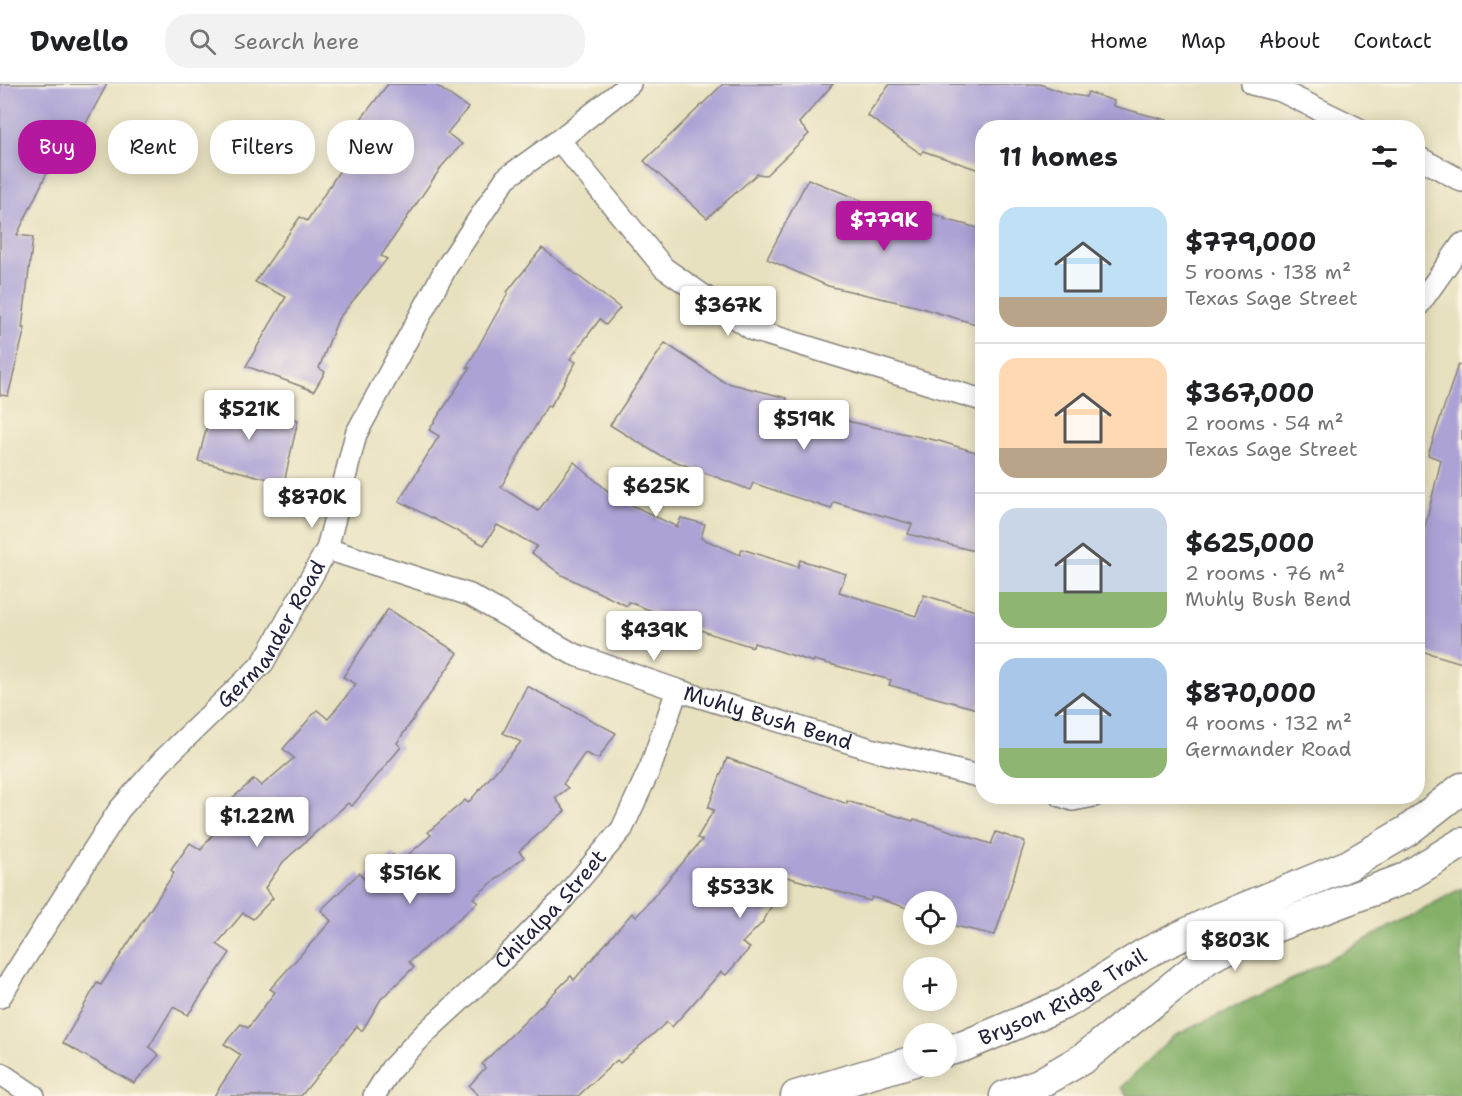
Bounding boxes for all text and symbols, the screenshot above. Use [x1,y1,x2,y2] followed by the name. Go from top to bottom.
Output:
[165,14,585,68] search box
[30,22,129,60] text: Dwello
[186,25,219,58] icon: search
[234,27,360,56] text: Search here
[1090,27,1148,55] text: Home
[1181,27,1226,55] text: Map
[1259,27,1320,55] text: About
[1353,27,1432,55] text: Contact
[18,120,96,174] chip: Buy
[108,120,198,174] chip: Rent
[210,120,315,174] chip: Filters
[327,120,414,174] chip: New
[999,139,1118,174] text: 11 homes
[1368,140,1401,173] icon: filters
[842,201,926,252] pin: $779K
[850,207,918,233] text: $779K
[1185,224,1316,259] text: $779,000
[1047,231,1119,303] icon: home
[1185,259,1351,285] text: 5 rooms · 138 m²
[1185,285,1358,311] text: Texas Sage Street
[686,286,770,337] pin: $367K
[694,292,762,318] text: $367K
[1185,375,1315,410] text: $367,000
[1047,382,1119,454] icon: home
[207,390,291,441] pin: $521K
[218,396,280,422] text: $521K
[762,400,846,451] pin: $519K
[773,406,835,432] text: $519K
[1185,410,1344,436] text: 2 rooms · 54 m²
[1185,436,1358,462] text: Texas Sage Street
[614,467,698,518] pin: $625K
[622,473,690,499] text: $625K
[270,478,354,529] pin: $870K
[277,484,347,510] text: $870K
[1185,525,1315,560] text: $625,000
[1047,532,1119,604] icon: home
[211,555,332,714] street label: Germander Road
[1185,560,1345,586] text: 2 rooms · 76 m²
[1185,586,1351,612] text: Muhly Bush Bend
[612,611,696,662] pin: $439K
[620,617,688,643] text: $439K
[1185,675,1316,710] text: $870,000
[680,679,856,757] street label: Muhly Bush Bend
[1047,682,1119,754] icon: home
[1185,710,1352,736] text: 4 rooms · 132 m²
[1185,736,1352,762] text: Germander Road
[208,797,306,848] pin: $1.22M
[220,803,294,829] text: $1.22M
[488,844,613,975] street label: Chitalpa Street
[368,854,452,905] pin: $516K
[379,860,441,886] text: $516K
[698,868,782,919] pin: $533K
[706,874,774,900] text: $533K
[903,891,957,1077] map controls
[903,891,957,945] button: locate
[1193,921,1277,972] pin: $803K
[1201,927,1269,953] text: $803K
[974,941,1153,1052] street label: Bryson Ridge Trail
[903,957,957,1011] button: +
[903,1023,957,1077] button: −

